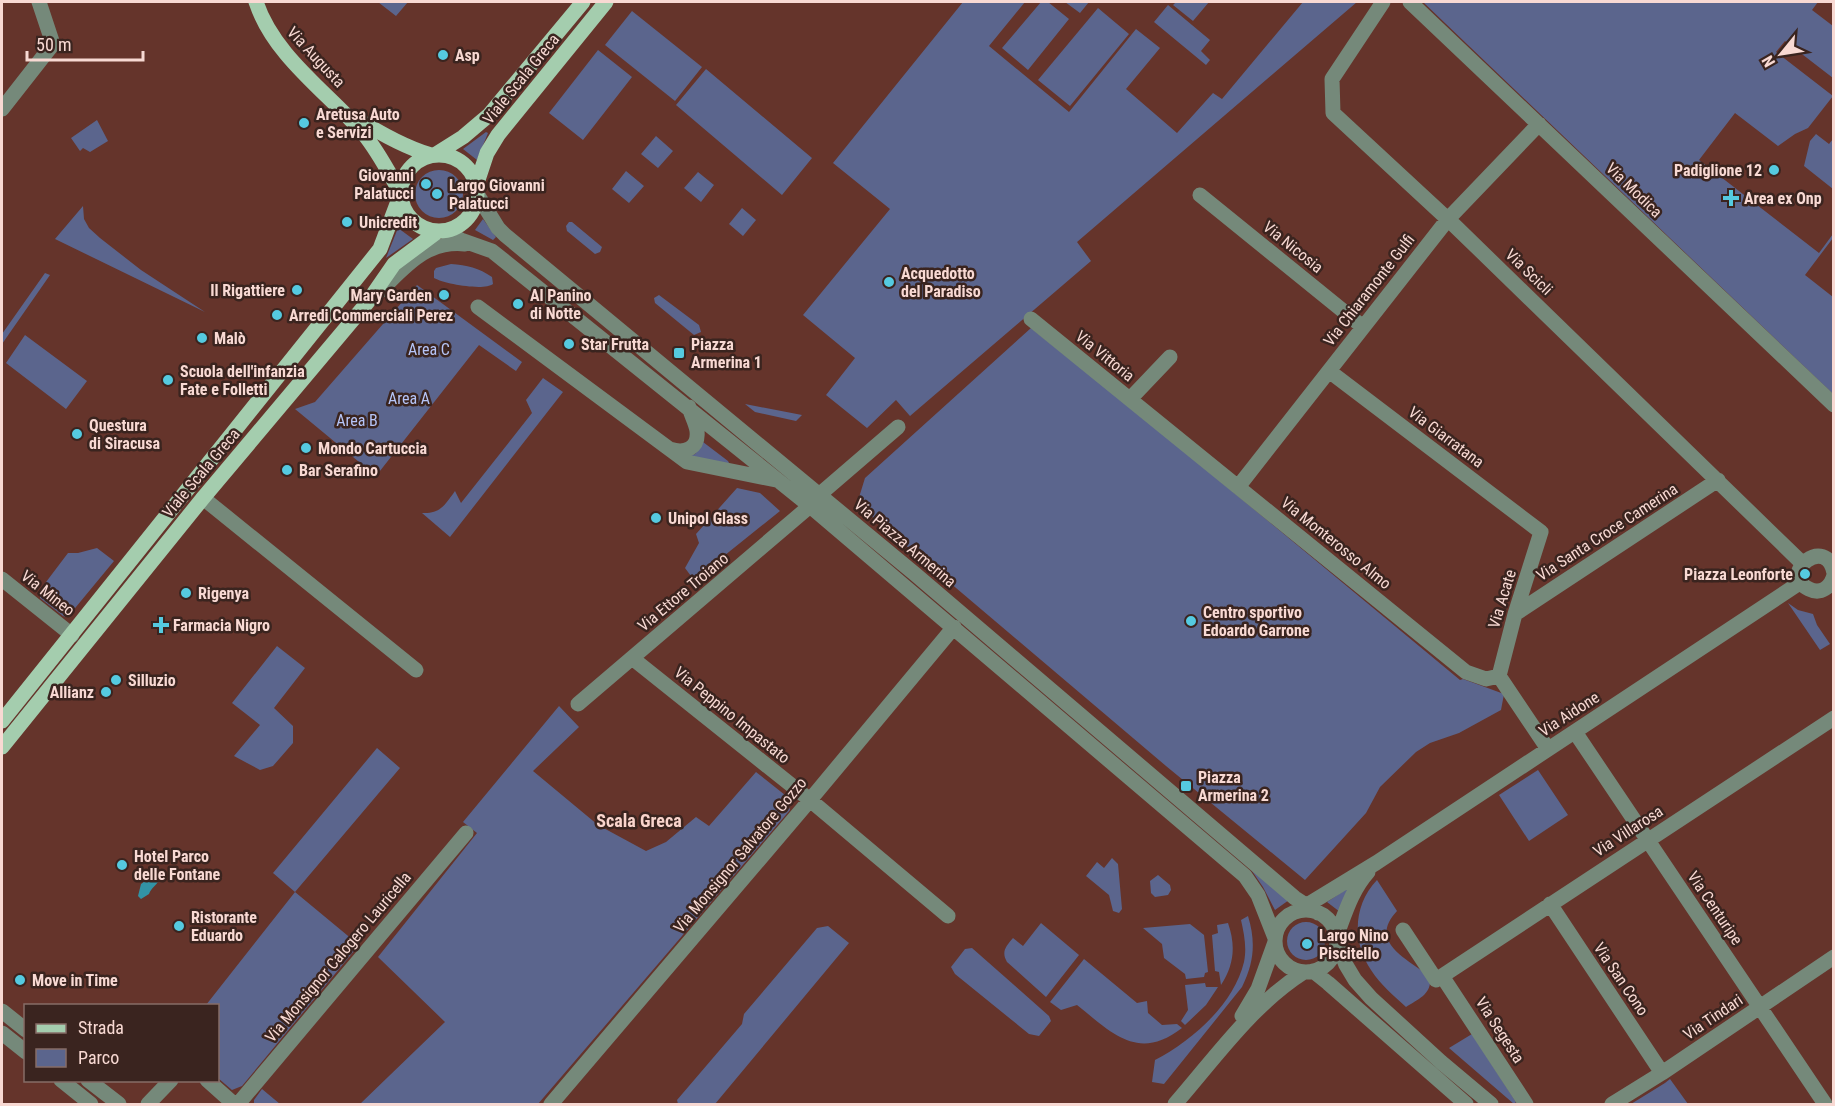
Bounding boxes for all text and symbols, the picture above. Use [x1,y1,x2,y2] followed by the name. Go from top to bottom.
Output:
[283,23,349,91] street label: Via Augusta
[27,24,142,62] scale bar
[1751,24,1811,84] north arrow
[479,30,563,128] street label: Viale Scala Greca
[36,34,71,55] text: 50 m
[455,46,480,65] place label: Asp
[436,48,450,62] marker: Asp
[1758,52,1779,70] text: N
[316,105,400,142] place label: Aretusa Auto e Servizi
[297,116,311,130] marker: Aretusa Auto e Servizi
[1602,159,1666,221] street label: Via Modica
[1674,161,1762,180] place label: Padiglione 12
[1767,163,1781,177] marker: Padiglione 12
[354,166,414,203] place label: Giovanni Palatucci
[449,176,545,213] place label: Largo Giovanni Palatucci
[419,177,433,191] marker: Giovanni Palatucci
[430,187,444,201] marker: Largo Giovanni Palatucci
[1722,189,1740,207] marker: Area ex Onp
[1744,189,1822,208] place label: Area ex Onp
[359,213,417,232] place label: Unicredit
[340,215,354,229] marker: Unicredit
[1259,217,1327,277] street label: Via Nicosia
[1319,230,1419,350] street label: Via Chiaramonte Gulfi
[1502,245,1556,299] street label: Via Scicli
[901,264,981,301] place label: Acquedotto del Paradiso
[882,275,896,289] marker: Acquedotto del Paradiso
[210,281,285,300] place label: Il Rigattiere
[290,283,304,297] marker: Il Rigattiere
[351,286,432,305] place label: Mary Garden
[530,286,592,323] place label: Al Panino di Notte
[437,288,451,302] marker: Mary Garden
[511,297,525,311] marker: Al Panino di Notte
[289,306,453,325] place label: Arredi Commerciali Perez
[270,308,284,322] marker: Arredi Commerciali Perez
[1072,327,1138,385] street label: Via Vittoria
[214,329,246,348] place label: Malò
[195,331,209,345] marker: Malò
[581,335,649,354] place label: Star Frutta
[691,335,762,372] place label: Piazza Armerina 1
[562,337,576,351] marker: Star Frutta
[408,340,450,359] park label: Area C
[672,346,686,360] marker: Piazza Armerina 1
[180,362,305,399] place label: Scuola dell'infanzia Fate e Folletti
[161,373,175,387] marker: Scuola dell'infanzia Fate e Folletti
[388,389,430,408] park label: Area A
[1404,402,1488,472] street label: Via Giarratana
[336,411,378,430] park label: Area B
[89,416,160,453] place label: Questura di Siracusa
[158,425,244,521] street label: Viale Scala Greca
[70,427,84,441] marker: Questura di Siracusa
[318,439,427,458] place label: Mondo Cartuccia
[299,441,313,455] marker: Mondo Cartuccia
[299,461,378,480] place label: Bar Serafino
[280,463,294,477] marker: Bar Serafino
[1533,479,1681,585] street label: Via Santa Croce Camerina
[1277,493,1395,593] street label: Via Monterosso Almo
[850,495,960,591] street label: Via Piazza Armerina
[668,509,748,528] place label: Unipol Glass
[649,511,663,525] marker: Unipol Glass
[634,549,732,635] street label: Via Ettore Troiano
[1684,565,1793,584] place label: Piazza Leonforte
[17,566,79,620] street label: Via Mineo
[1484,567,1520,631] street label: Via Acate
[1798,567,1812,581] marker: Piazza Leonforte
[198,584,249,603] place label: Rigenya
[179,586,193,600] marker: Rigenya
[1203,603,1310,640] place label: Centro sportivo Edoardo Garrone
[1184,614,1198,628] marker: Centro sportivo Edoardo Garrone
[173,616,270,635] place label: Farmacia Nigro
[154,618,168,632] marker: Farmacia Nigro
[670,663,794,767] street label: Via Peppino Impastato
[128,671,176,690] place label: Silluzio
[109,673,123,687] marker: Silluzio
[50,683,94,702] place label: Allianz
[99,685,113,699] marker: Allianz
[1535,687,1603,741] street label: Via Aidone
[1198,768,1269,805] place label: Piazza Armerina 2
[669,773,811,937] street label: Via Monsignor Salvatore Gozzo
[1179,779,1193,793] marker: Piazza Armerina 2
[1590,801,1666,861] street label: Via Villarosa
[596,810,682,831] district label: Scala Greca
[134,847,221,884] place label: Hotel Parco delle Fontane
[115,858,129,872] marker: Hotel Parco delle Fontane
[261,868,415,1046] street label: Via Monsignor Calogero Lauricella
[1683,868,1747,948] street label: Via Centuripe
[191,908,257,945] place label: Ristorante Eduardo
[172,919,186,933] marker: Ristorante Eduardo
[1319,926,1389,963] place label: Largo Nino Piscitello
[1300,937,1314,951] marker: Largo Nino Piscitello
[1590,939,1652,1019] street label: Via San Cono
[32,971,118,990] place label: Move in Time
[13,973,27,987] marker: Move in Time
[1680,990,1746,1044] street label: Via Tindari
[1472,993,1528,1067] street label: Via Segesta
[24,1004,219,1082] legend
[78,1017,124,1038] text: Strada
[78,1047,119,1068] text: Parco

